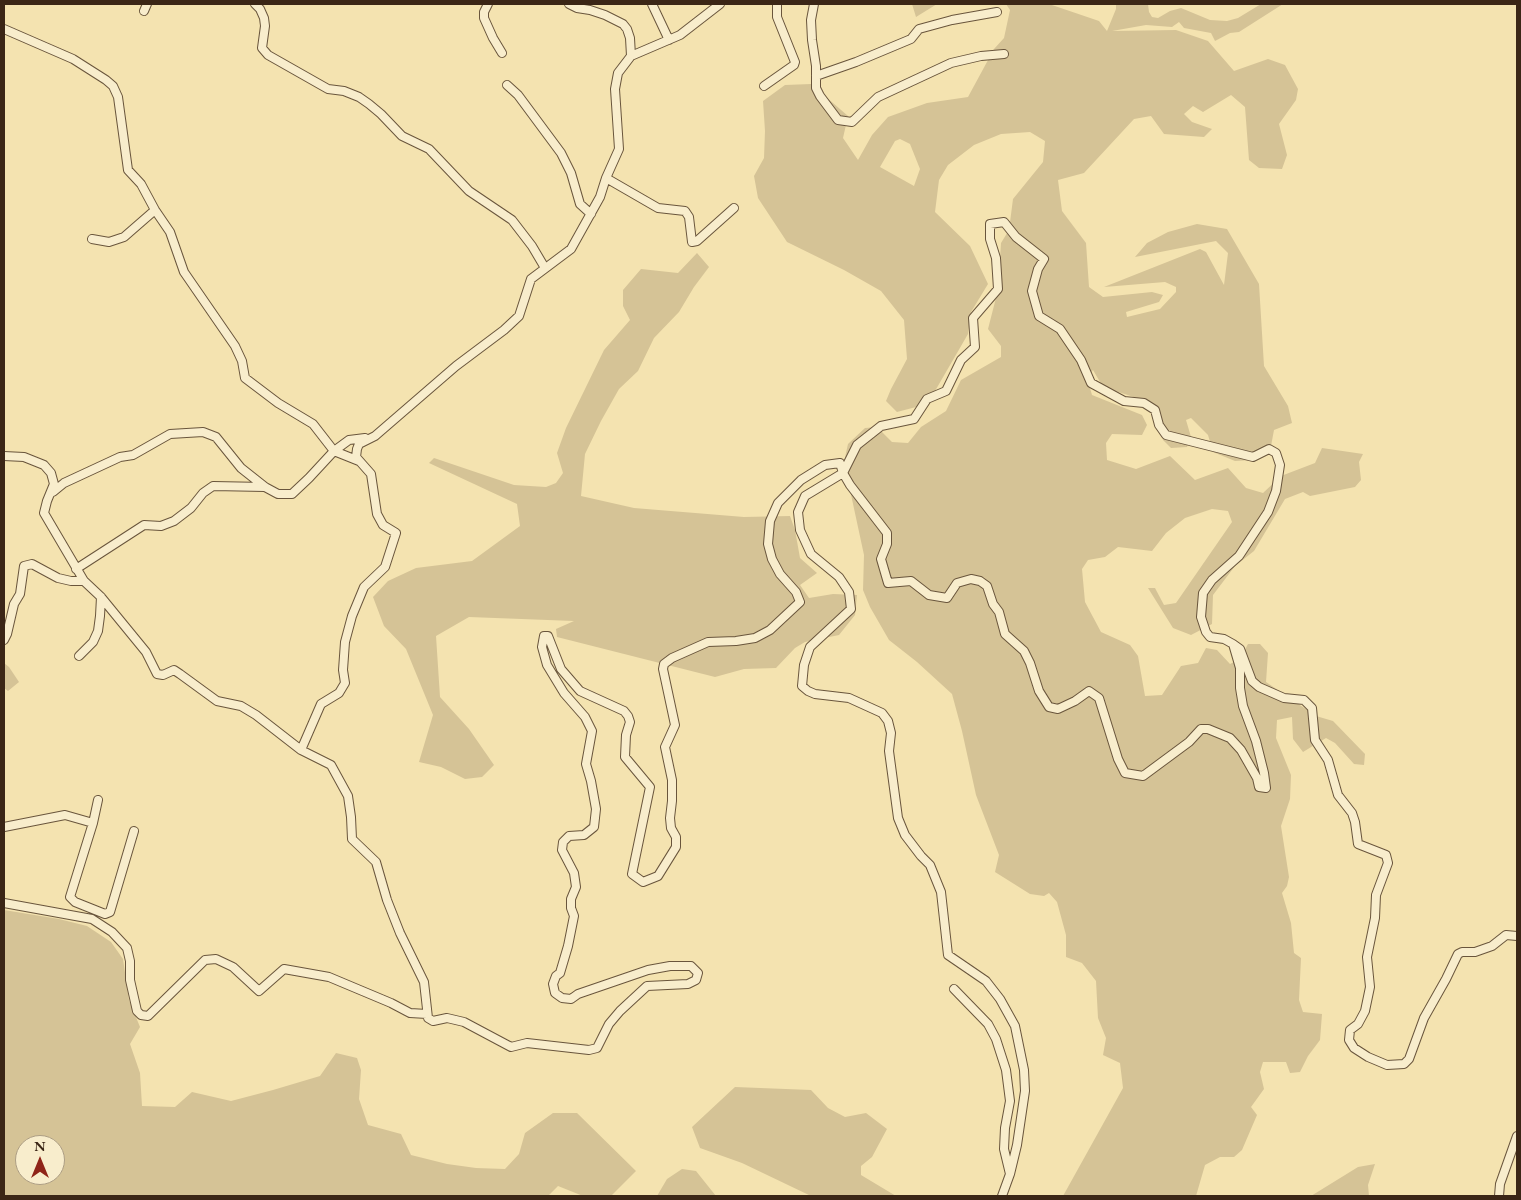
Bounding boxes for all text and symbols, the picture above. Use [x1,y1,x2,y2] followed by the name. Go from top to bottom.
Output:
[15,1135,65,1185] north arrow
[34,1137,46,1155] text: N

